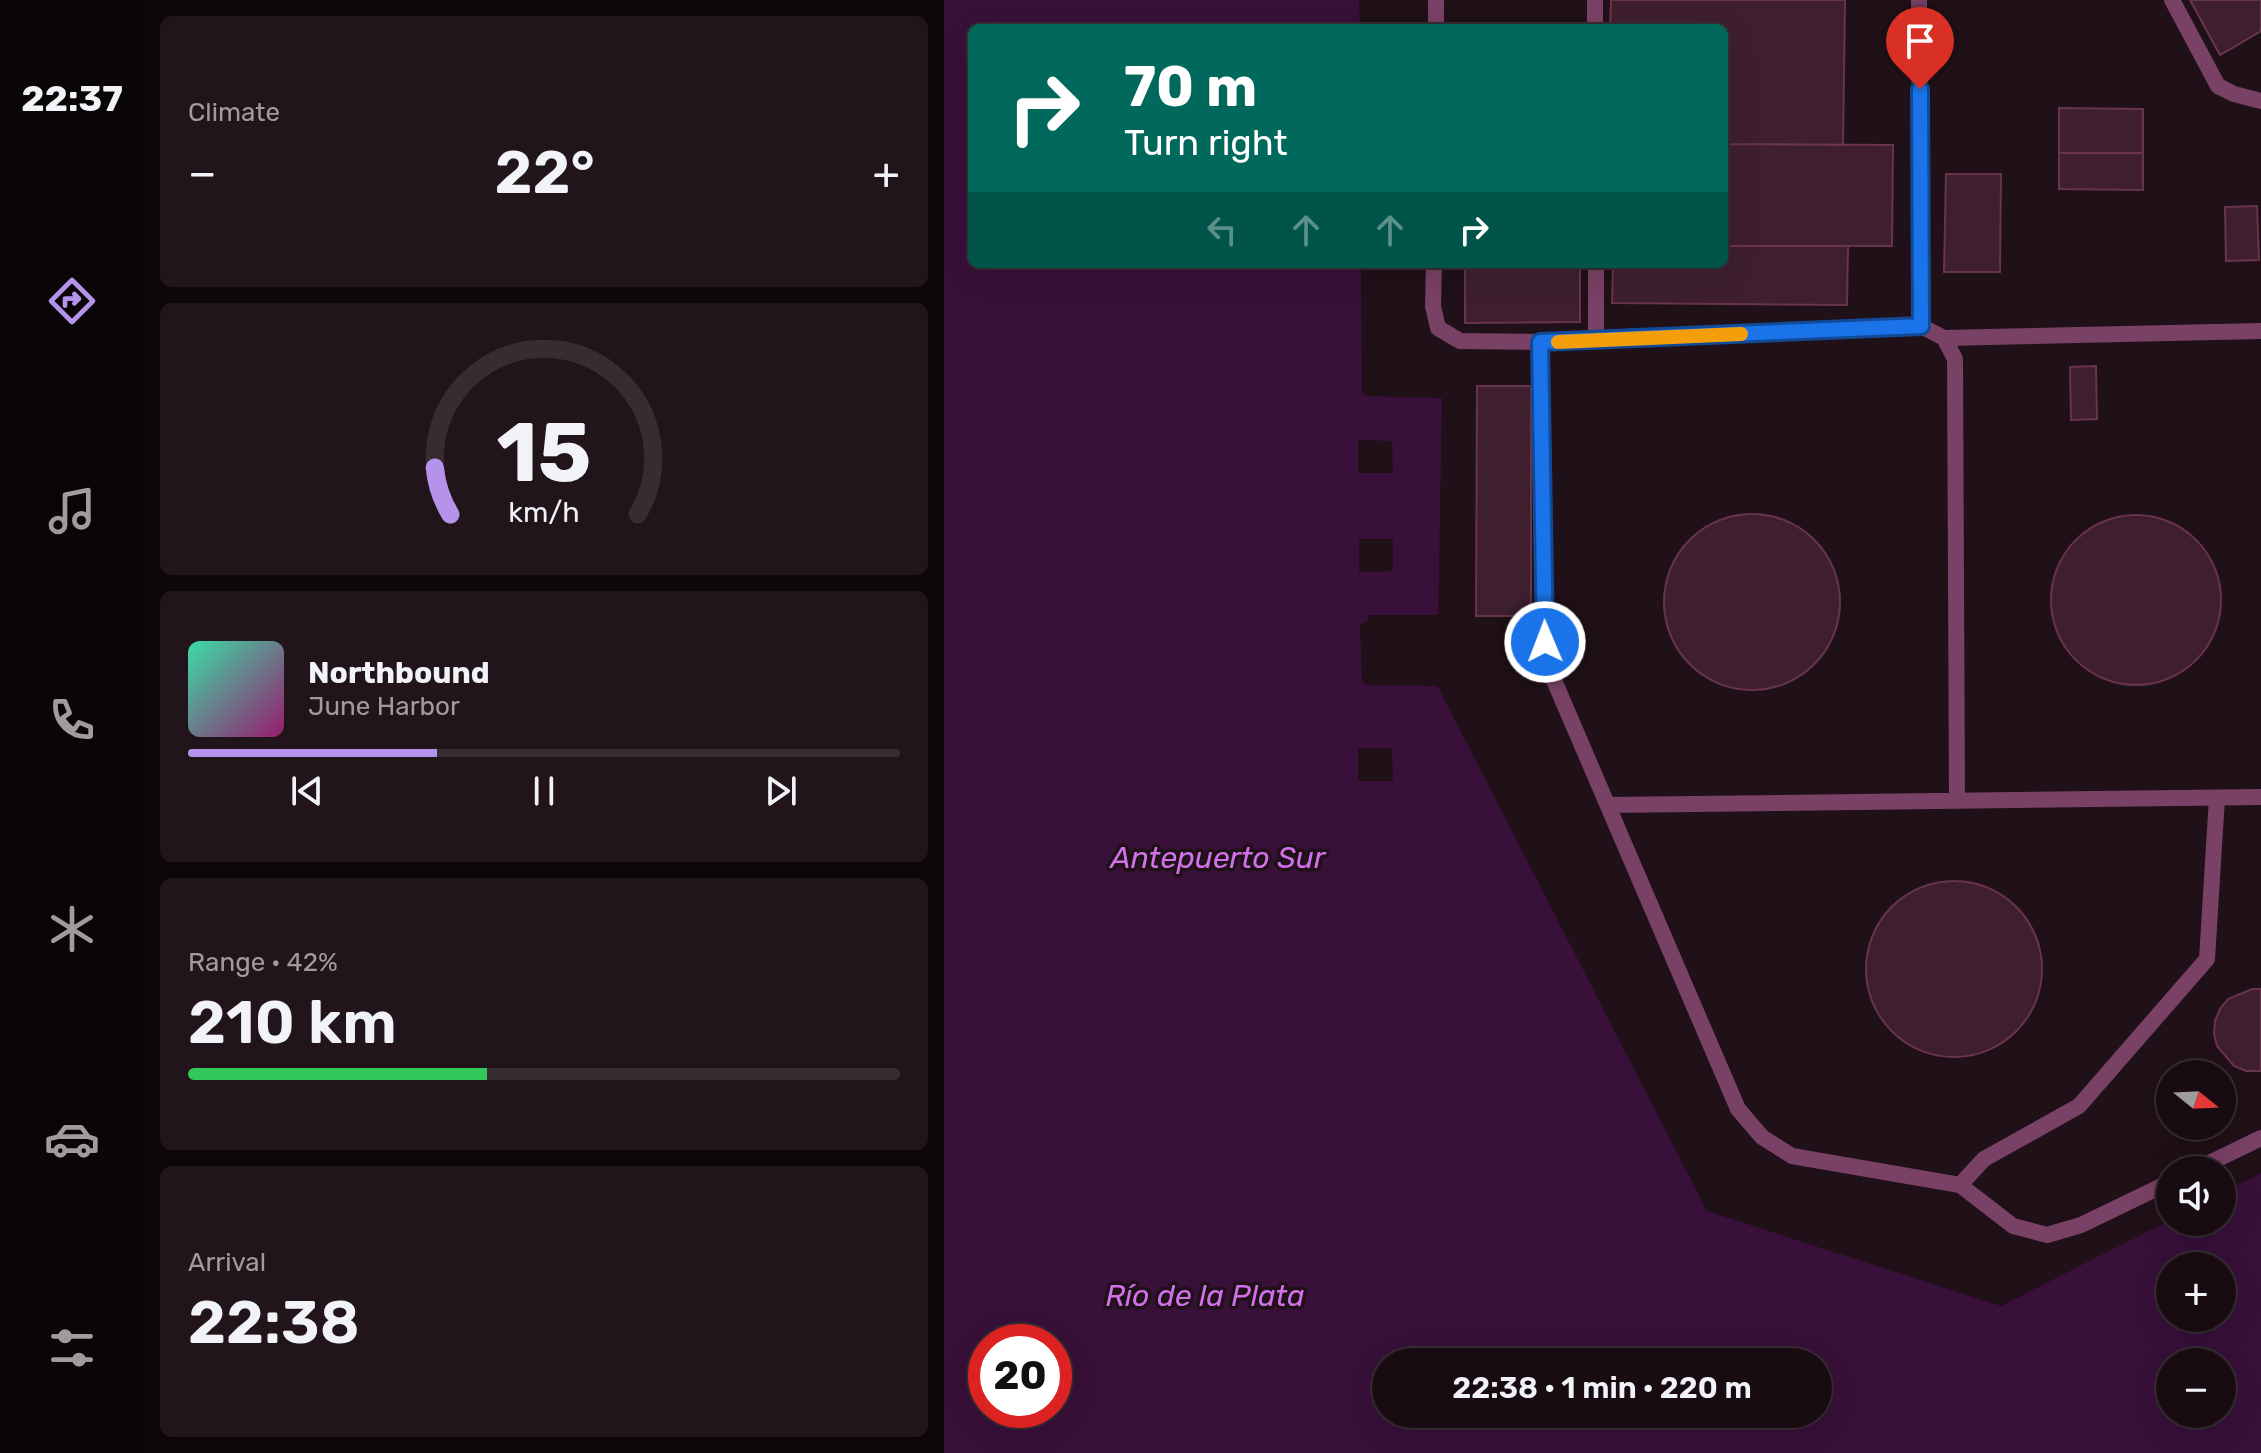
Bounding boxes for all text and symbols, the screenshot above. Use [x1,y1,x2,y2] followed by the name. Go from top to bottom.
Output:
[1886,7,1954,89] pin
[1898,19,1942,63] icon: arrive
[1124,54,1257,120] text: 70 m
[992,56,1096,160] icon: right
[21,77,123,120] text: 22:37
[188,97,280,128] text: Climate
[1124,121,1288,164] text: Turn right
[494,137,595,208] text: 22°
[188,147,217,199] text: −
[873,147,900,199] text: +
[1200,208,1244,252] icon: left
[1284,208,1328,252] icon: ahead
[1368,208,1412,252] icon: ahead
[1452,208,1496,252] icon: right
[44,273,100,329] icon: directions
[496,403,592,502] text: 15
[44,483,100,539] icon: music
[508,495,580,529] text: km/h
[1503,600,1587,684] position arrow
[308,655,490,691] text: Northbound
[308,691,460,722] text: June Harbor
[44,692,100,748] icon: phone
[285,769,329,813] icon: previous
[522,769,566,813] icon: pause
[759,769,803,813] icon: next
[1109,840,1327,876] water label: Antepuerto Sur
[44,901,100,957] icon: climate
[188,947,338,978] text: Range · 42%
[188,987,397,1058] text: 210 km
[2156,1060,2236,1140] north arrow
[2156,1060,2236,1428] map controls
[44,1111,100,1167] icon: car
[2156,1156,2236,1236] button: sound
[188,1247,266,1278] text: Arrival
[2156,1252,2236,1332] button: +
[1105,1278,1305,1314] water label: Río de la Plata
[188,1287,360,1358] text: 22:38
[44,1320,100,1376] icon: filters
[968,1324,1072,1428] speed limit sign: 20
[2156,1348,2236,1428] button: −
[1452,1370,1752,1406] text: 22:38 · 1 min · 220 m

